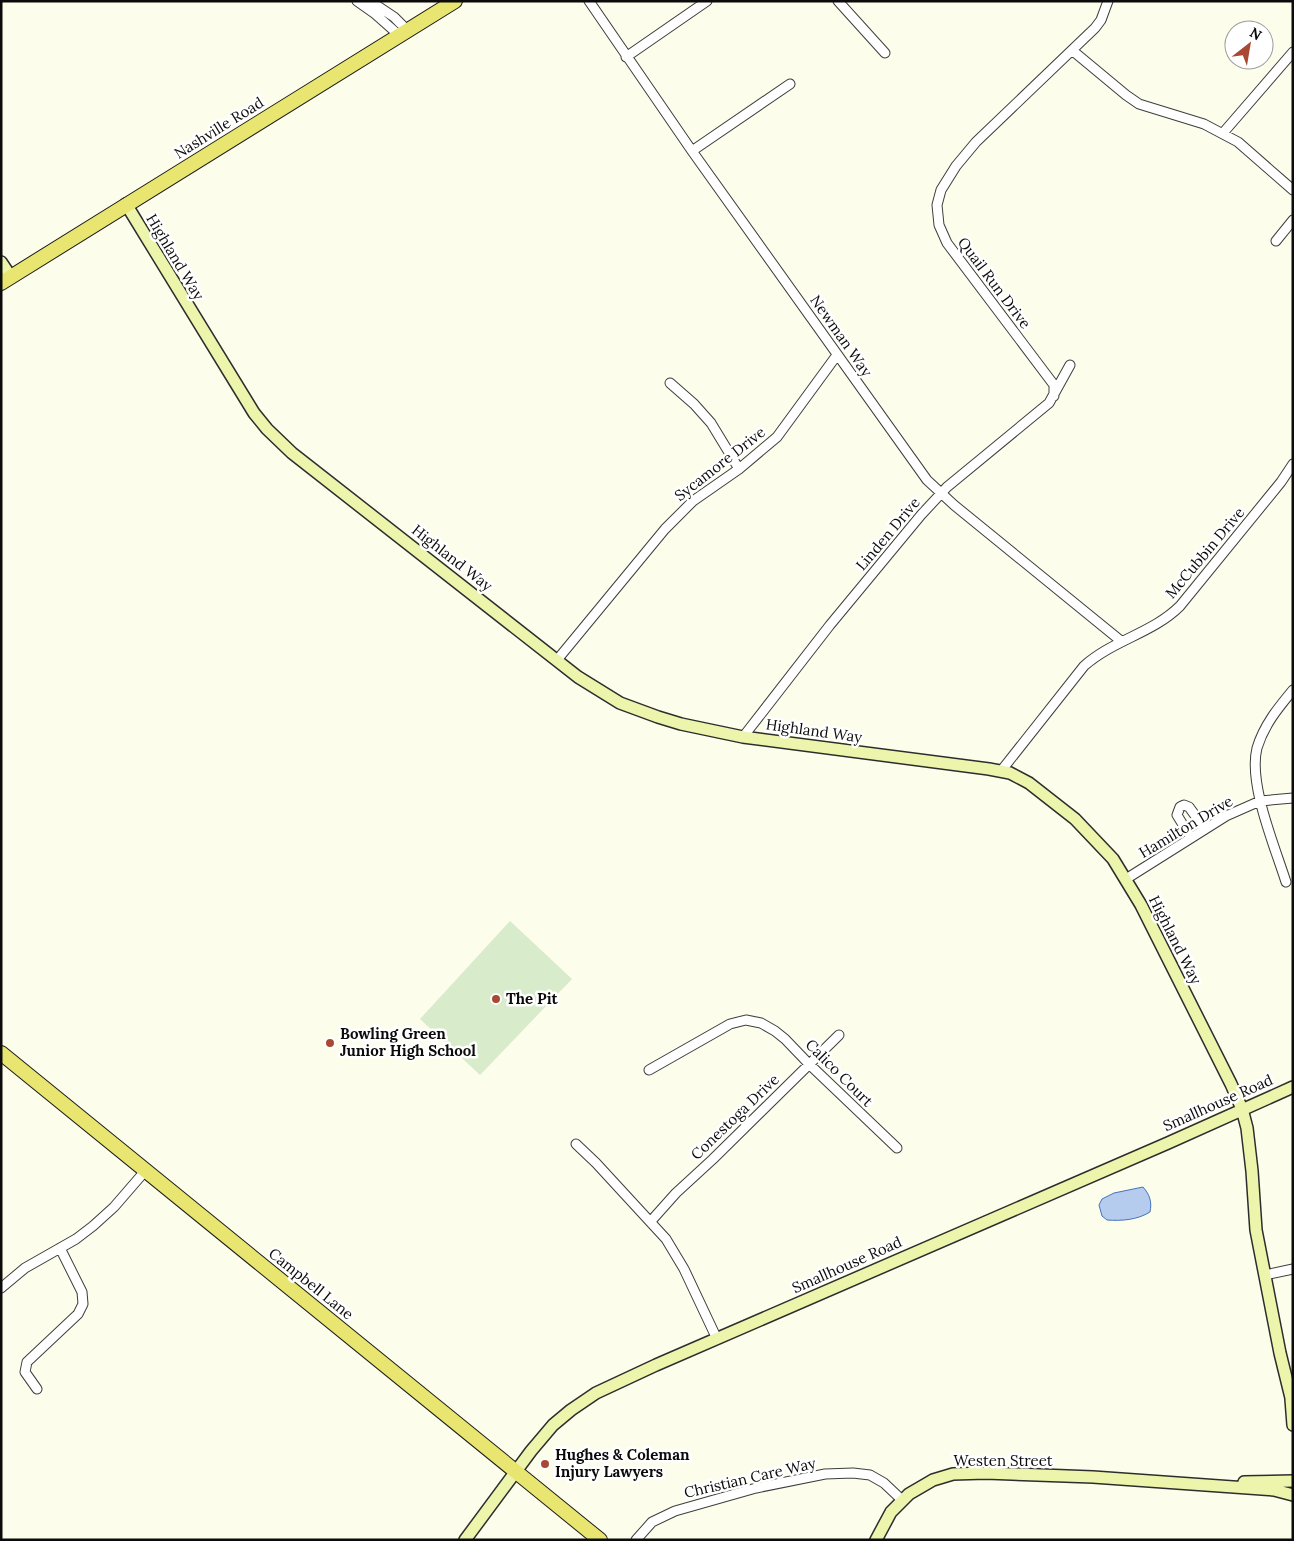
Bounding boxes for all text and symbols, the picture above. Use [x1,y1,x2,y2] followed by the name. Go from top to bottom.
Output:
[1224,20,1274,70] north arrow
[1246,23,1265,44] text: N
[171,93,267,163] street label: Nashville Road
[142,210,209,303] street label: Highland Way
[954,233,1035,332] street label: Quail Run Drive
[806,291,877,380] street label: Newman Way
[670,422,769,505] street label: Sycamore Drive
[852,493,924,574] street label: Linden Drive
[1161,503,1248,602] street label: McCubbin Drive
[408,520,496,595] street label: Highland Way
[765,714,864,747] street label: Highland Way
[1135,791,1236,862] street label: Hamilton Drive
[1145,892,1206,987] street label: Highland Way
[506,989,559,1008] place label: The Pit
[490,993,502,1005] marker: The Pit
[340,1024,476,1060] place label: Bowling Green Junior High School
[802,1035,877,1111] street label: Calico Court
[324,1037,336,1049] marker: Bowling Green Junior High School
[687,1070,783,1164] street label: Conestoga Drive
[1160,1070,1276,1135] street label: Smallhouse Road
[789,1232,905,1297] street label: Smallhouse Road
[265,1244,358,1324] street label: Campbell Lane
[555,1445,690,1481] place label: Hughes & Coleman Injury Lawyers
[954,1451,1053,1470] street label: Westen Street
[682,1453,818,1502] street label: Christian Care Way
[539,1458,551,1470] marker: Hughes & Coleman Injury Lawyers

